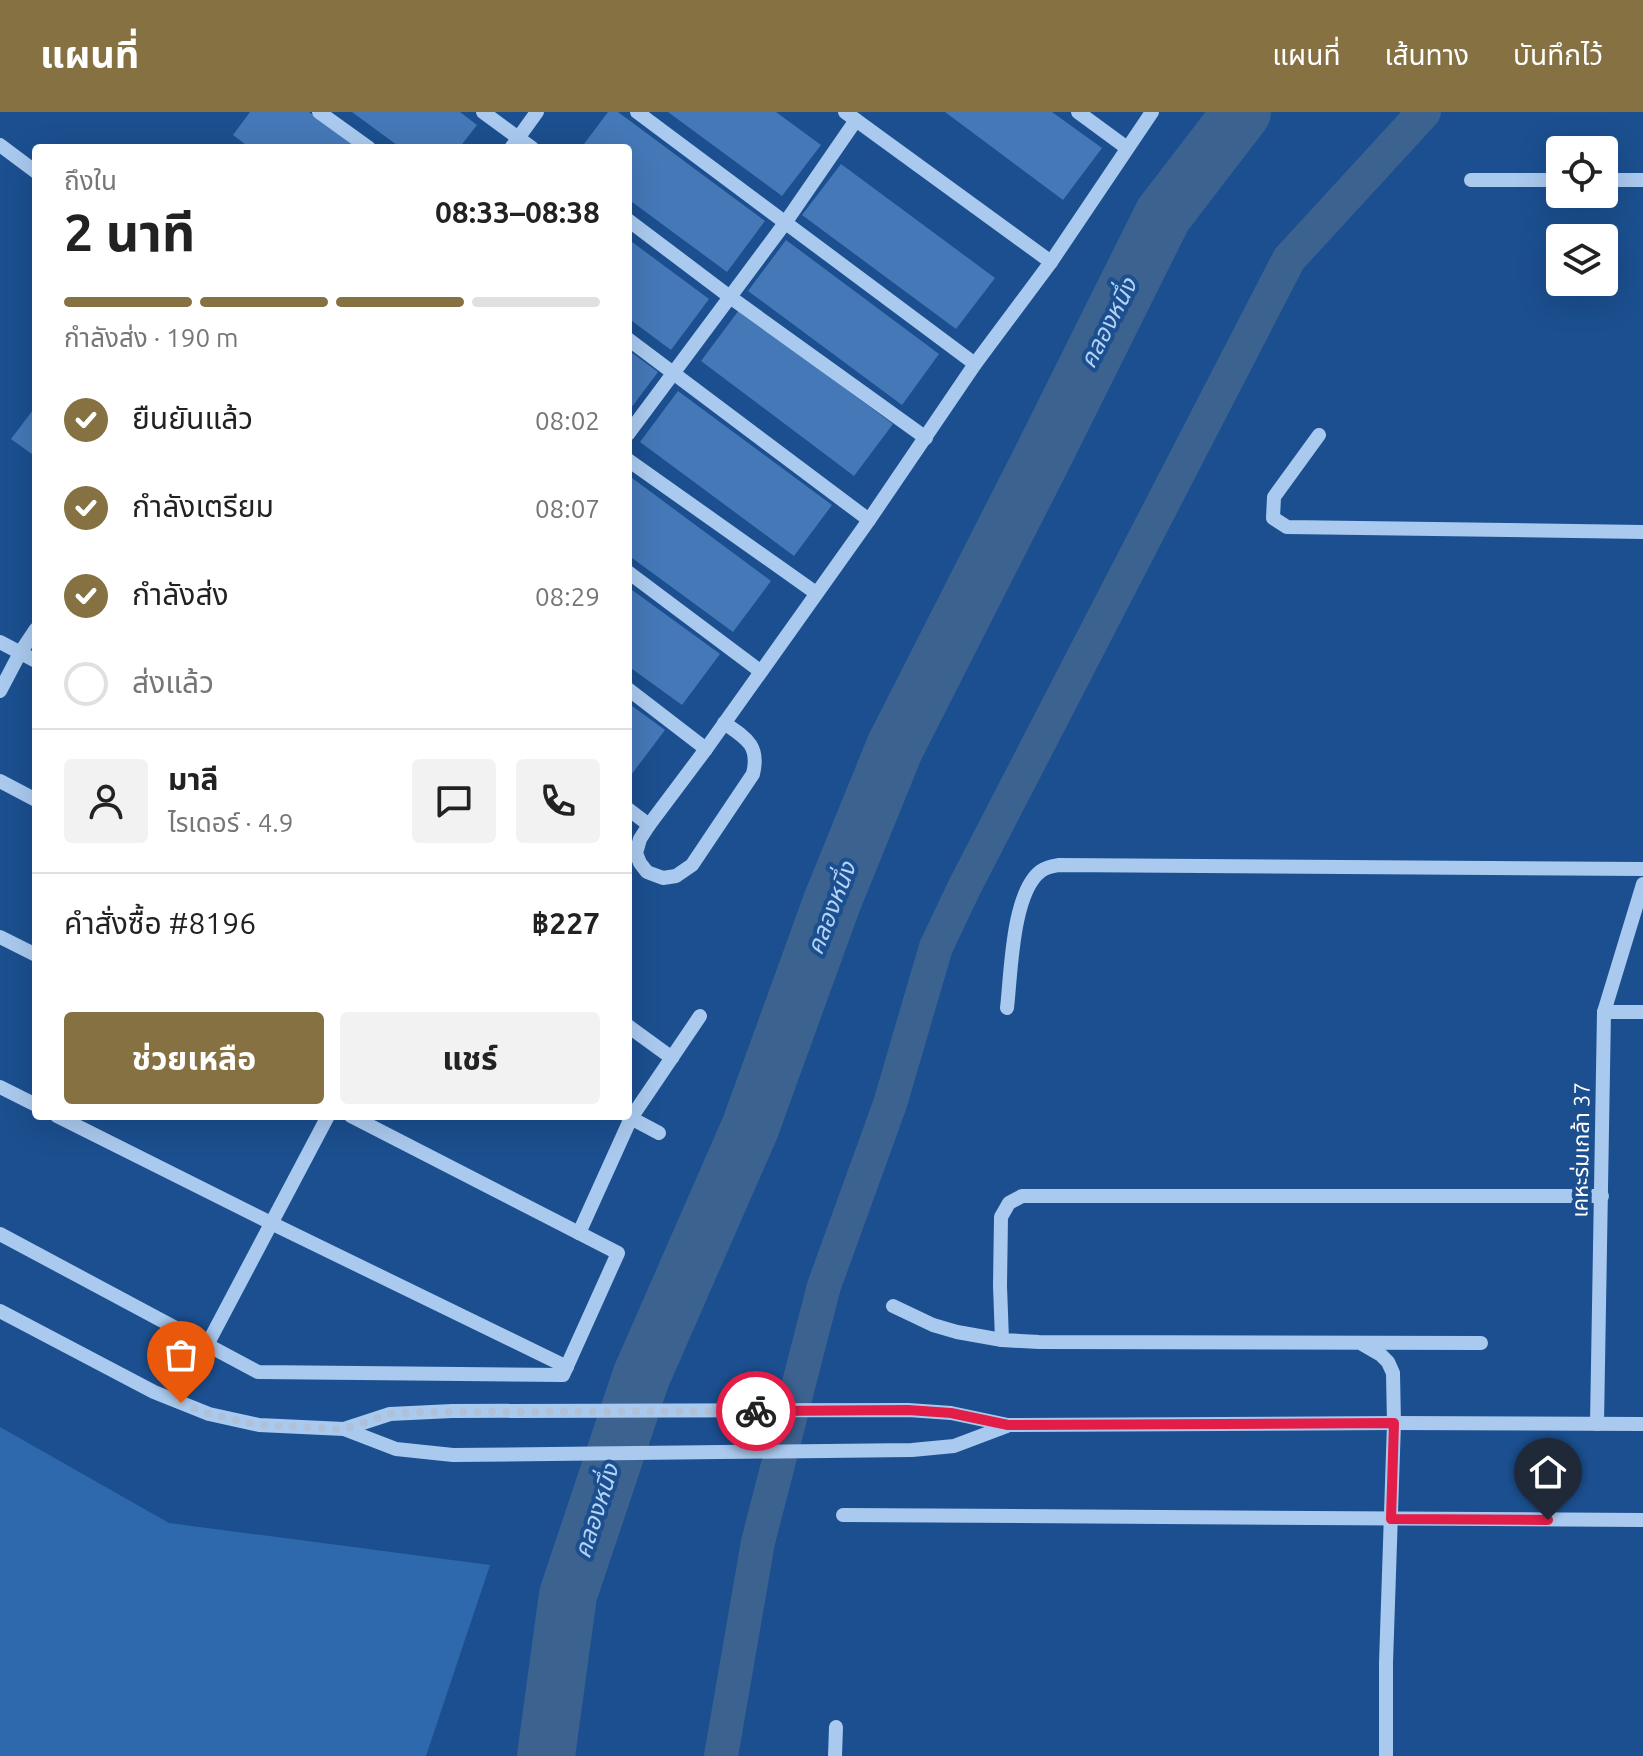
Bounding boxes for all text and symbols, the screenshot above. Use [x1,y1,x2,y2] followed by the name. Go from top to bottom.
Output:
[40,33,139,75] text: แผนที่
[1272,39,1340,70] text: แผนที่
[1384,39,1469,70] text: เส้นทาง
[1513,39,1603,70] text: บันทึกไว้
[1546,136,1618,296] map controls
[1546,136,1618,208] button: locate
[64,166,117,195] text: ถึงใน
[435,195,600,229] text: 08:33–08:38
[64,203,195,261] text: 2 นาที
[1546,224,1618,296] button: layers
[1071,271,1143,372] water label: คลองหนึ่ง
[64,323,239,352] text: กำลังส่ง · 190 m
[64,398,108,442] icon: check
[132,401,253,435] text: ยืนยันแล้ว
[535,406,600,435] text: 08:02
[64,486,108,530] icon: check
[132,489,274,523] text: กำลังเตรียม
[535,494,600,523] text: 08:07
[64,574,108,618] icon: check
[132,577,229,611] text: กำลังส่ง
[535,582,600,611] text: 08:29
[132,665,214,699] text: ส่งแล้ว
[64,759,148,843] button: person
[412,759,496,843] button: chat
[516,759,600,843] button: phone
[168,762,218,796] text: มาลี
[168,808,293,837] text: ไรเดอร์ · 4.9
[798,856,861,958] water label: คลองหนึ่ง
[64,906,256,940] text: คำสั่งซื้อ #8196
[532,906,600,940] text: ฿227
[64,1012,324,1104] button: ช่วยเหลือ
[340,1012,600,1104] button: แชร์
[1566,1082,1594,1218] street label: เคหะร่มเกล้า 37
[147,1321,215,1403] pin
[159,1333,203,1377] icon: bag
[716,1371,796,1451] courier
[734,1389,778,1433] icon: bike
[1514,1438,1582,1520] pin
[1526,1450,1570,1494] icon: home
[565,1459,624,1561] water label: คลองหนึ่ง

